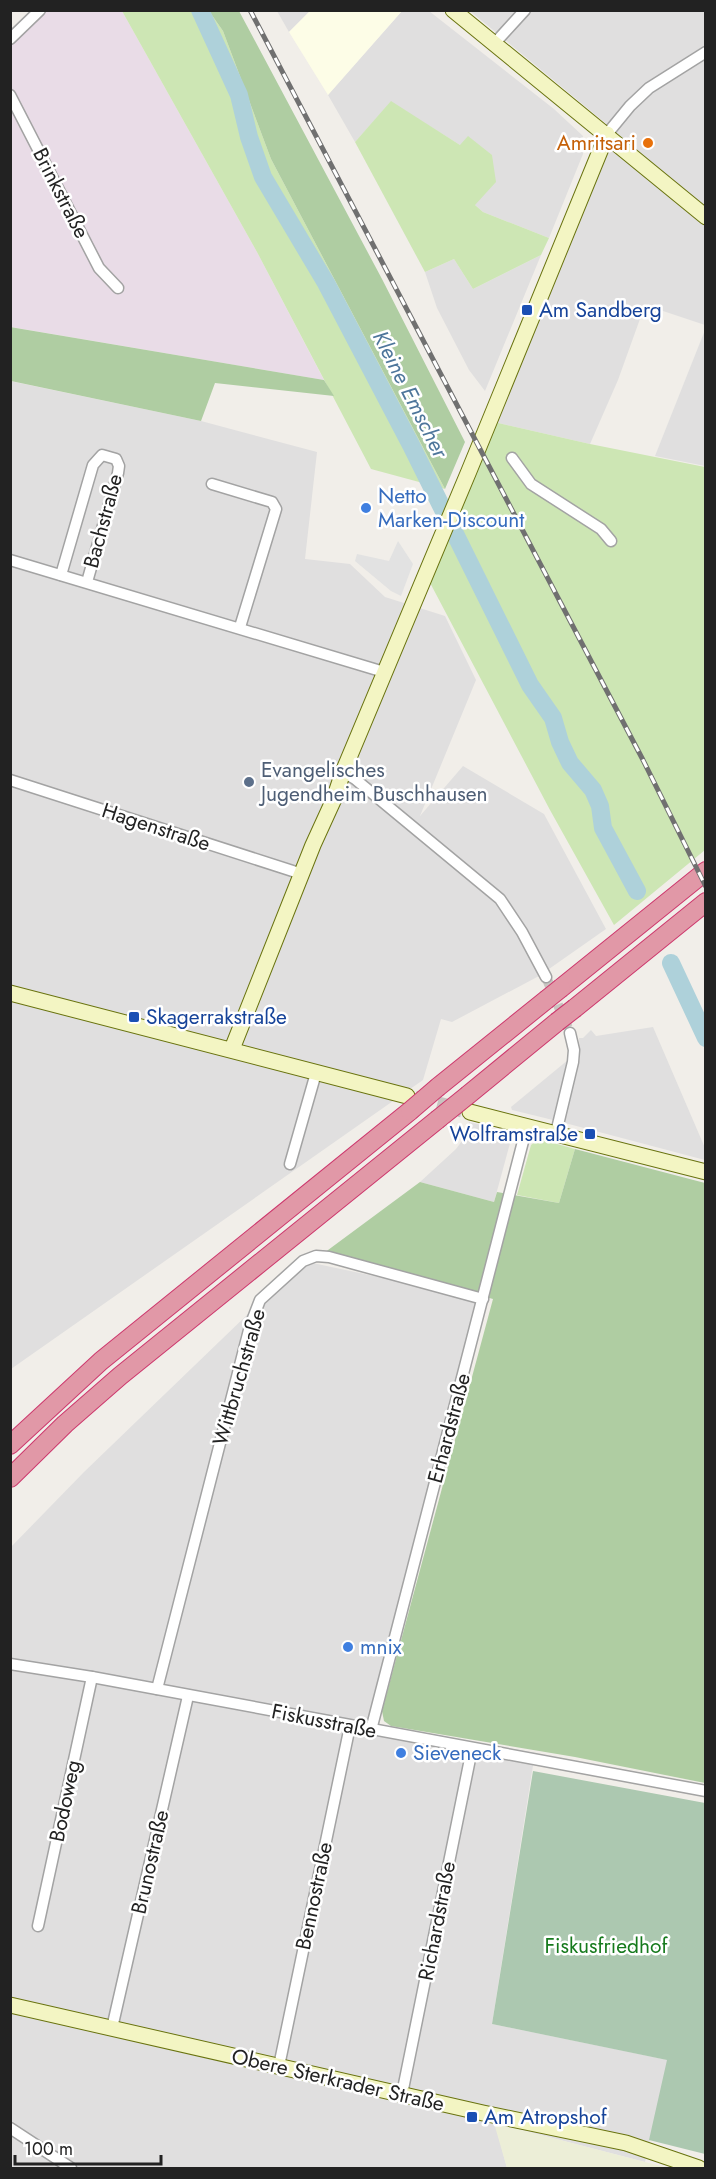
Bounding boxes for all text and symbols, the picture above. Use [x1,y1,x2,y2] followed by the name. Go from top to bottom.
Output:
[557,128,636,158] place label: Amritsari
[641,136,655,150] marker: Amritsari
[25,142,97,244] street label: Brinkstraße
[539,295,662,325] place label: Am Sandberg
[520,303,534,317] marker: Am Sandberg
[365,325,458,465] water label: Kleine Emscher
[76,470,130,571] street label: Bachstraße
[378,481,524,535] place label: Netto Marken-Discount
[359,501,373,515] marker: Netto Marken-Discount
[258,755,488,809] place label: Evangelisches Jugendheim Buschhausen
[242,775,256,789] marker: Evangelisches Jugendheim Buschhausen
[98,795,214,859] street label: Hagenstraße
[146,1002,287,1032] place label: Skagerrakstraße
[127,1010,141,1024] marker: Skagerrakstraße
[449,1119,578,1149] place label: Wolframstraße
[583,1127,597,1141] marker: Wolframstraße
[205,1305,273,1449] street label: Wittbruchstraße
[420,1370,478,1486] street label: Erhardstraße
[360,1632,402,1662] place label: mnix
[341,1640,355,1654] marker: mnix
[269,1696,379,1746] street label: Fiskusstraße
[413,1738,502,1768] place label: Sieveneck
[394,1746,408,1760] marker: Sieveneck
[42,1757,88,1845] street label: Bodoweg
[123,1807,177,1917] street label: Brunostraße
[288,1839,340,1953] street label: Bennostraße
[411,1859,463,1983] street label: Richardstraße
[545,1931,668,1961] park label: Fiskusfriedhof
[229,2041,447,2119] street label: Obere Sterkrader Straße
[484,2102,608,2132] place label: Am Atropshof
[465,2110,479,2124] marker: Am Atropshof
[15,2128,160,2166] scale bar
[24,2136,73,2162] text: 100 m

